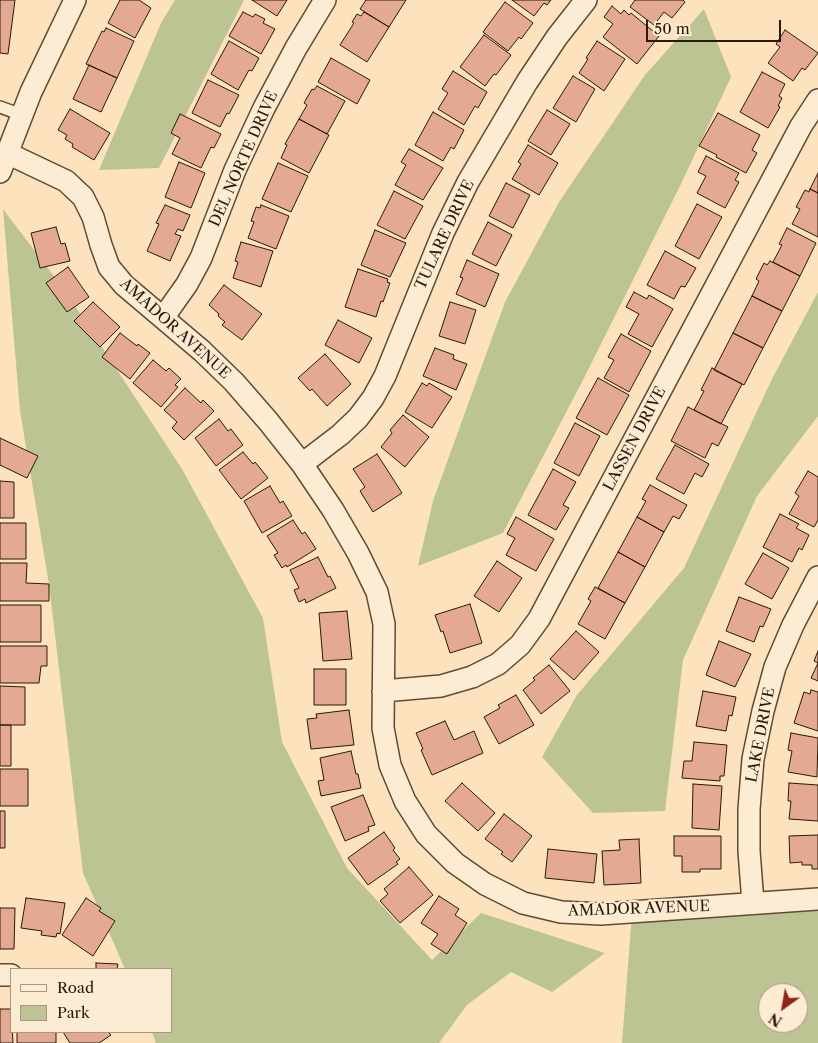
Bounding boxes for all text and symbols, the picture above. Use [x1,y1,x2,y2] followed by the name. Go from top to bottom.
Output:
[648,10,783,42] scale bar
[654,19,690,38] text: 50 m
[206,88,282,230] street label: DEL NORTE DRIVE
[412,177,478,293] street label: TULARE DRIVE
[116,275,234,383] street label: AMADOR AVENUE
[600,384,670,494] street label: LASSEN DRIVE
[743,686,779,784] street label: LAKE DRIVE
[568,898,710,920] street label: AMADOR AVENUE
[10,968,172,1033] legend
[57,978,94,997] text: Road
[758,983,808,1033] north arrow
[57,1003,90,1022] text: Park
[766,1009,786,1031] text: N

